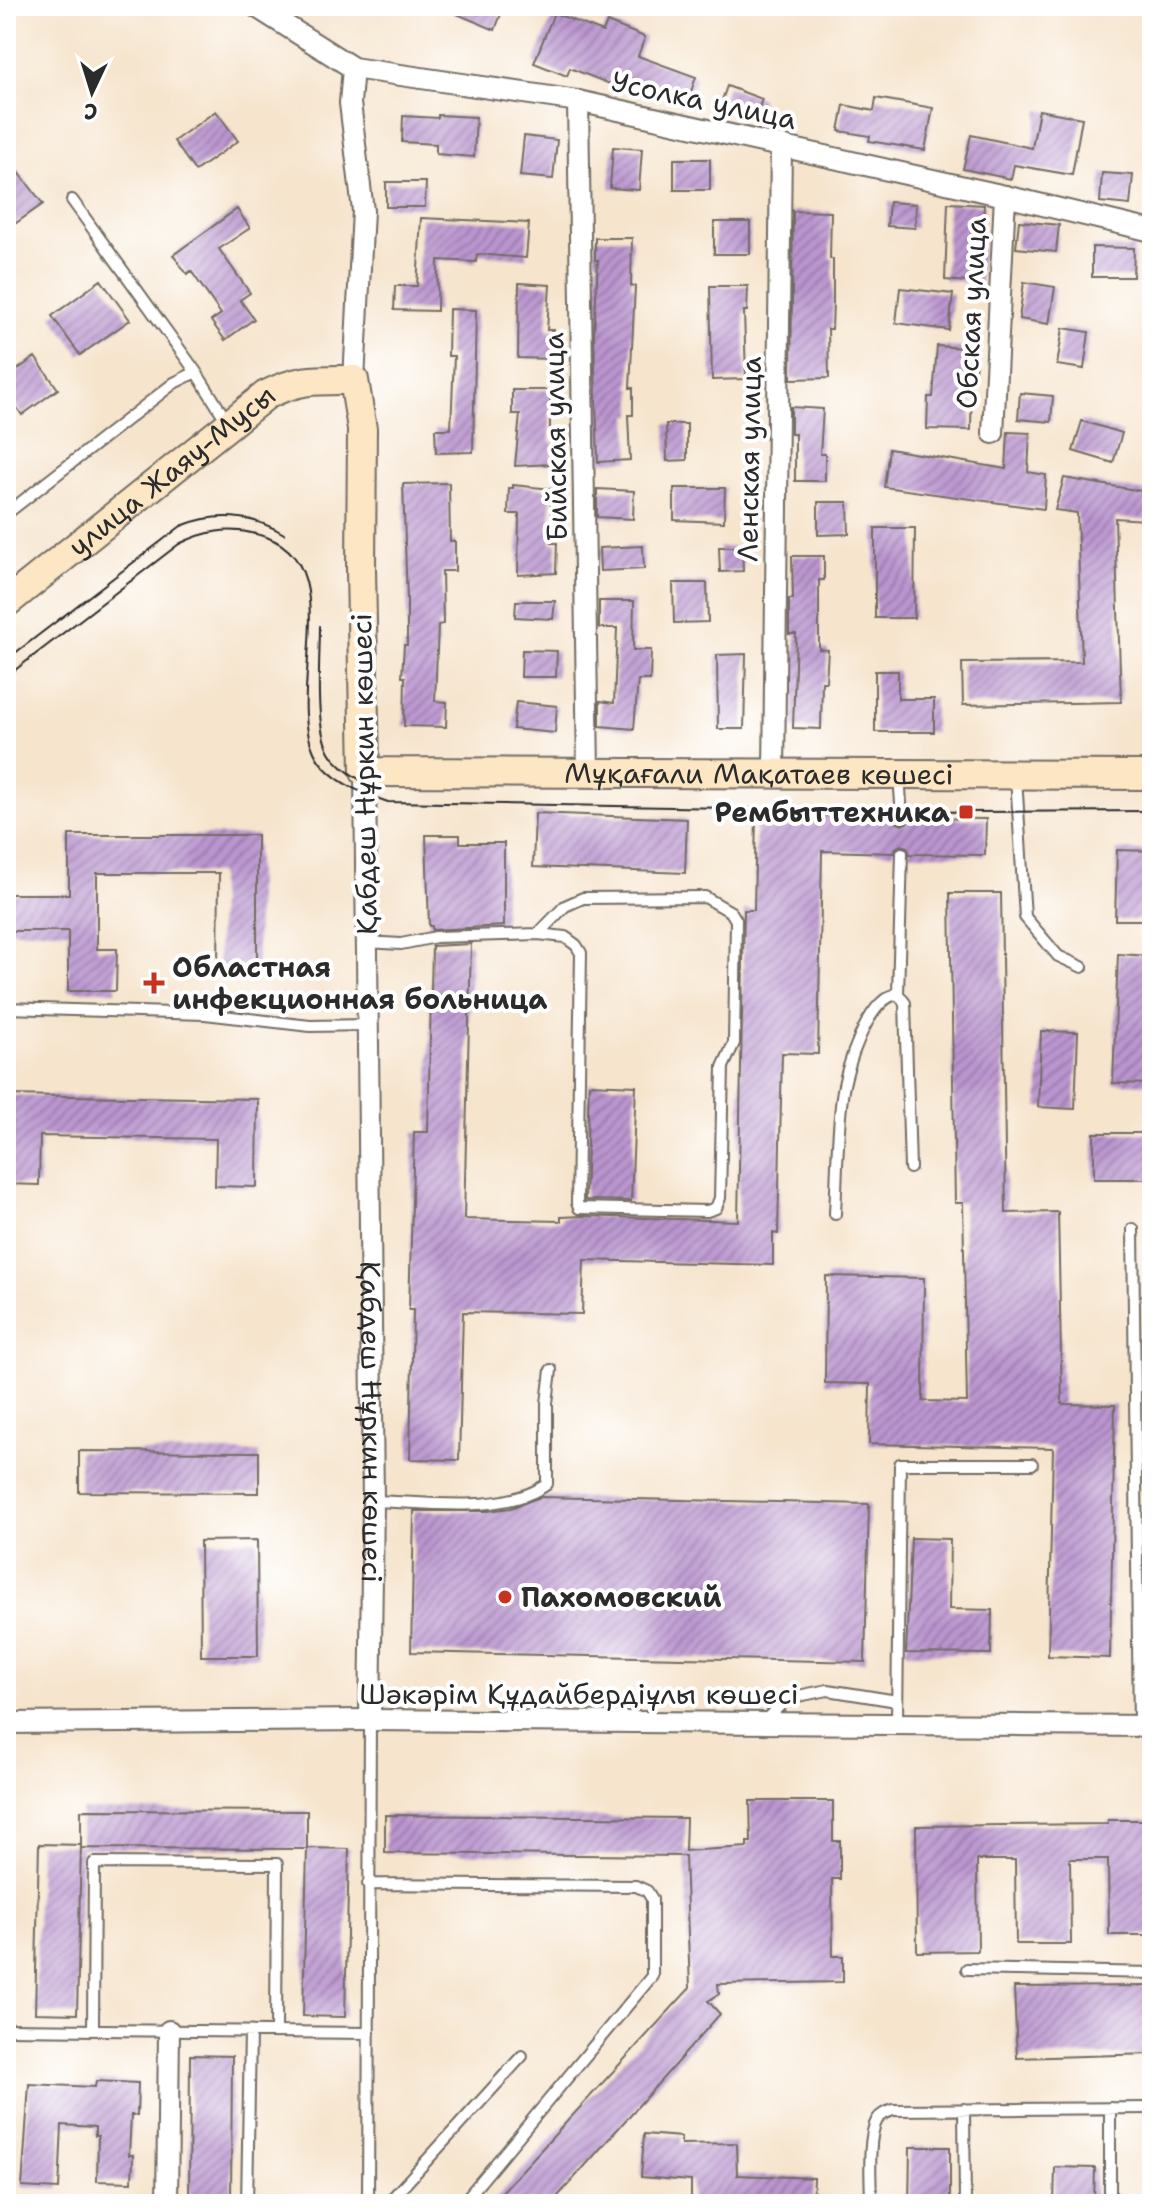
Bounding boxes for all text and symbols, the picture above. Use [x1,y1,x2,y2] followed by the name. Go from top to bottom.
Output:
[52,52,132,132] north arrow
[608,62,800,138] street label: Усолка улица
[83,97,98,126] text: С
[947,216,995,410] street label: Обская улица
[534,332,576,542] street label: Бийская улица
[728,356,770,562] street label: Ленская улица
[60,376,283,565] street label: улица Жаяу-Мусы
[342,613,386,935] street label: Қабдеш Нұркин көшесі
[564,754,953,793] street label: Мұқағали Мақатаев көшесі
[715,793,950,831] place label: Рембыттехника
[957,803,975,821] marker: Рембыттехника
[172,948,547,1018] place label: Областная инфекционная больница
[143,972,165,994] marker: Областная инфекционная больница
[351,1261,392,1583] street label: Қабдеш Нұркин көшесі
[521,1578,722,1616] place label: Пахомовский
[496,1588,514,1606] marker: Пахомовский
[359,1675,799,1713] street label: Шәкәрім Құдайбердіұлы көшесі

